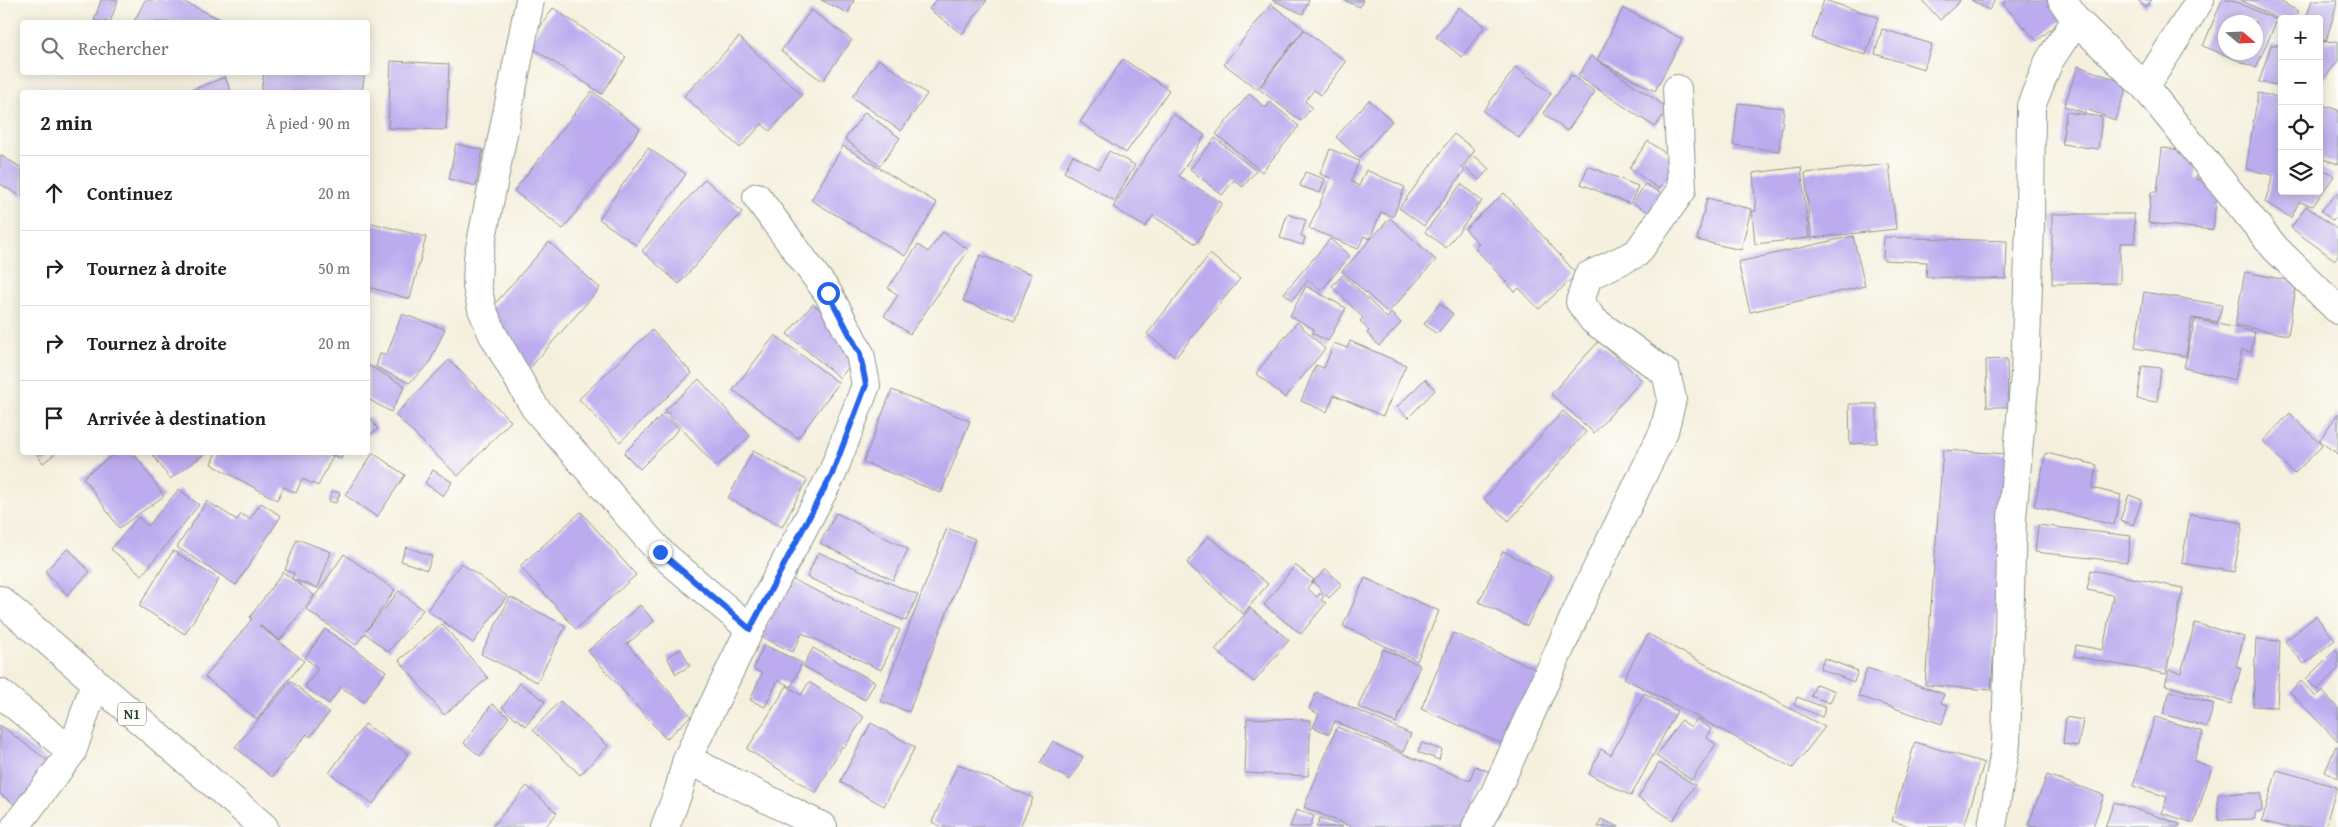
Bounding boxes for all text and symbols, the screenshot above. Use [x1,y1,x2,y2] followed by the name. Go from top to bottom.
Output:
[2218,15,2263,60] north arrow
[2278,15,2323,195] map controls
[2278,15,2323,60] button: +
[20,20,370,75] search box
[38,34,66,62] icon: search
[78,34,169,62] text: Rechercher
[2278,60,2323,105] button: −
[2278,105,2323,150] button: locate
[40,107,92,138] text: 2 min
[266,111,350,135] text: À pied · 90 m
[2278,150,2323,195] button: layers
[40,179,68,207] icon: ahead
[87,179,173,207] text: Continuez
[318,181,350,205] text: 20 m
[40,254,68,282] icon: right
[87,254,227,282] text: Tournez à droite
[318,256,350,280] text: 50 m
[817,282,840,305] route start
[40,329,68,357] icon: right
[87,329,227,357] text: Tournez à droite
[318,331,350,355] text: 20 m
[40,404,68,432] icon: arrive
[87,404,266,432] text: Arrivée à destination
[649,541,672,564] route end
[118,702,146,726] road number: N1

